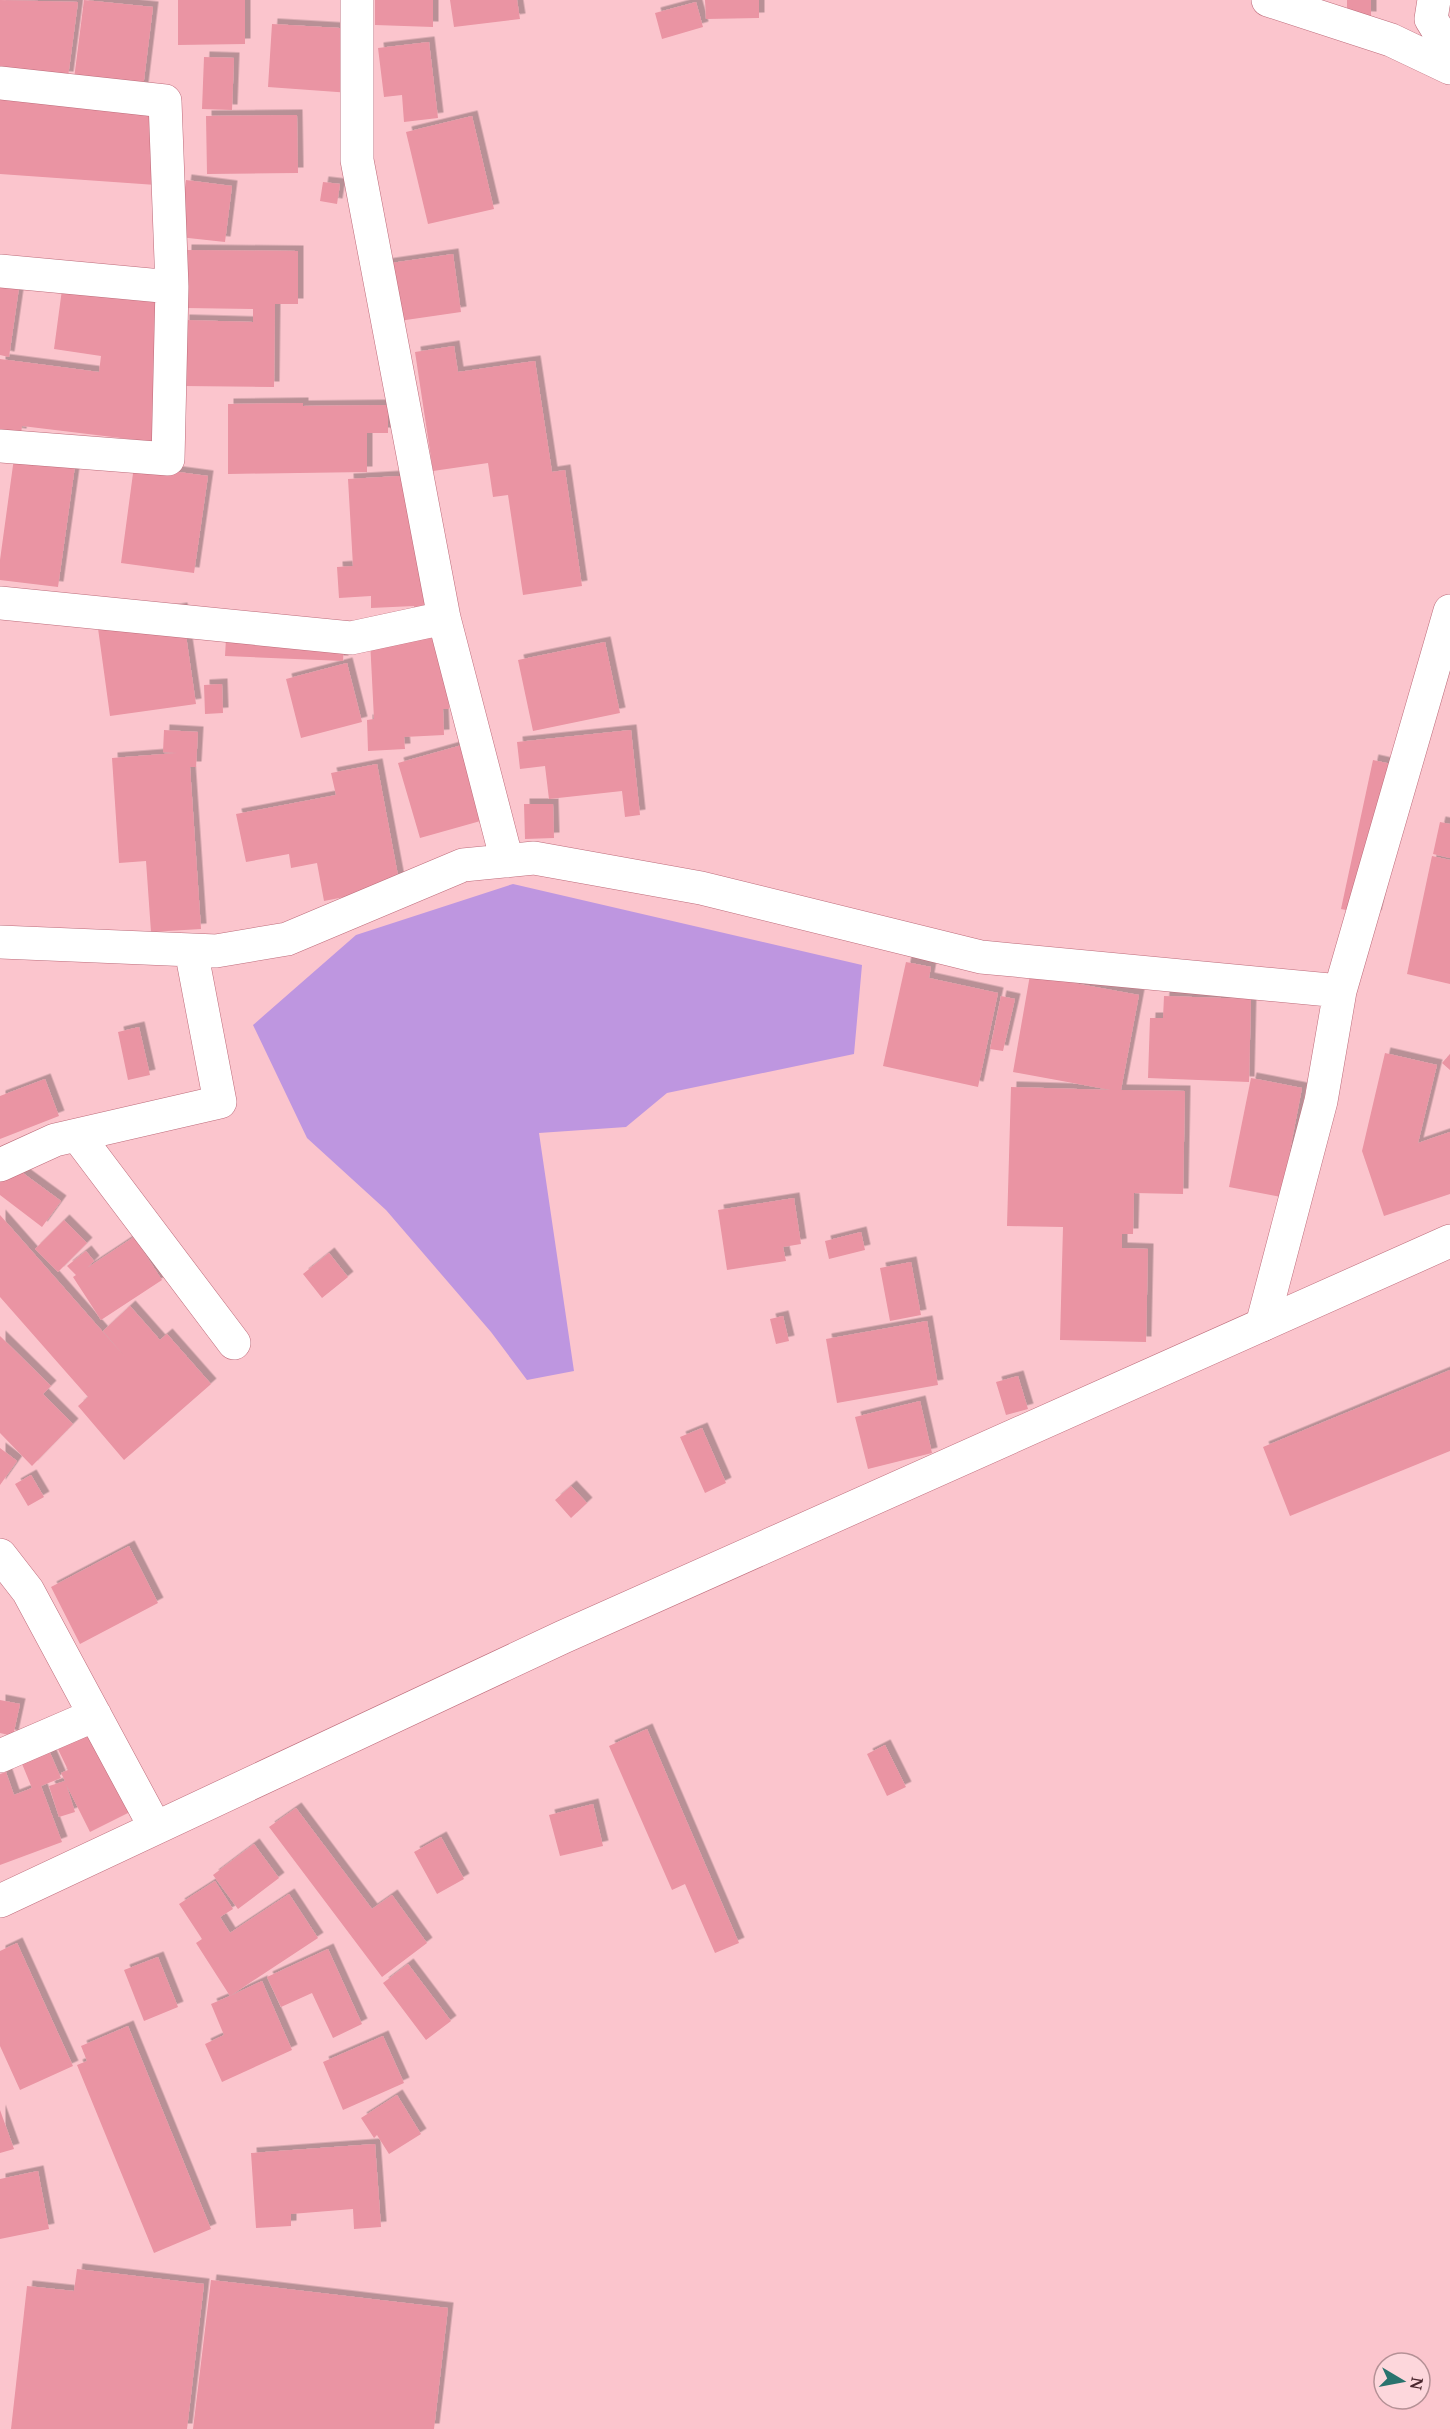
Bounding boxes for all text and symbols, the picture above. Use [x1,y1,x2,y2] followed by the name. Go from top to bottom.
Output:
[1372,2351,1432,2411] north arrow
[1405,2375,1429,2392] text: N

